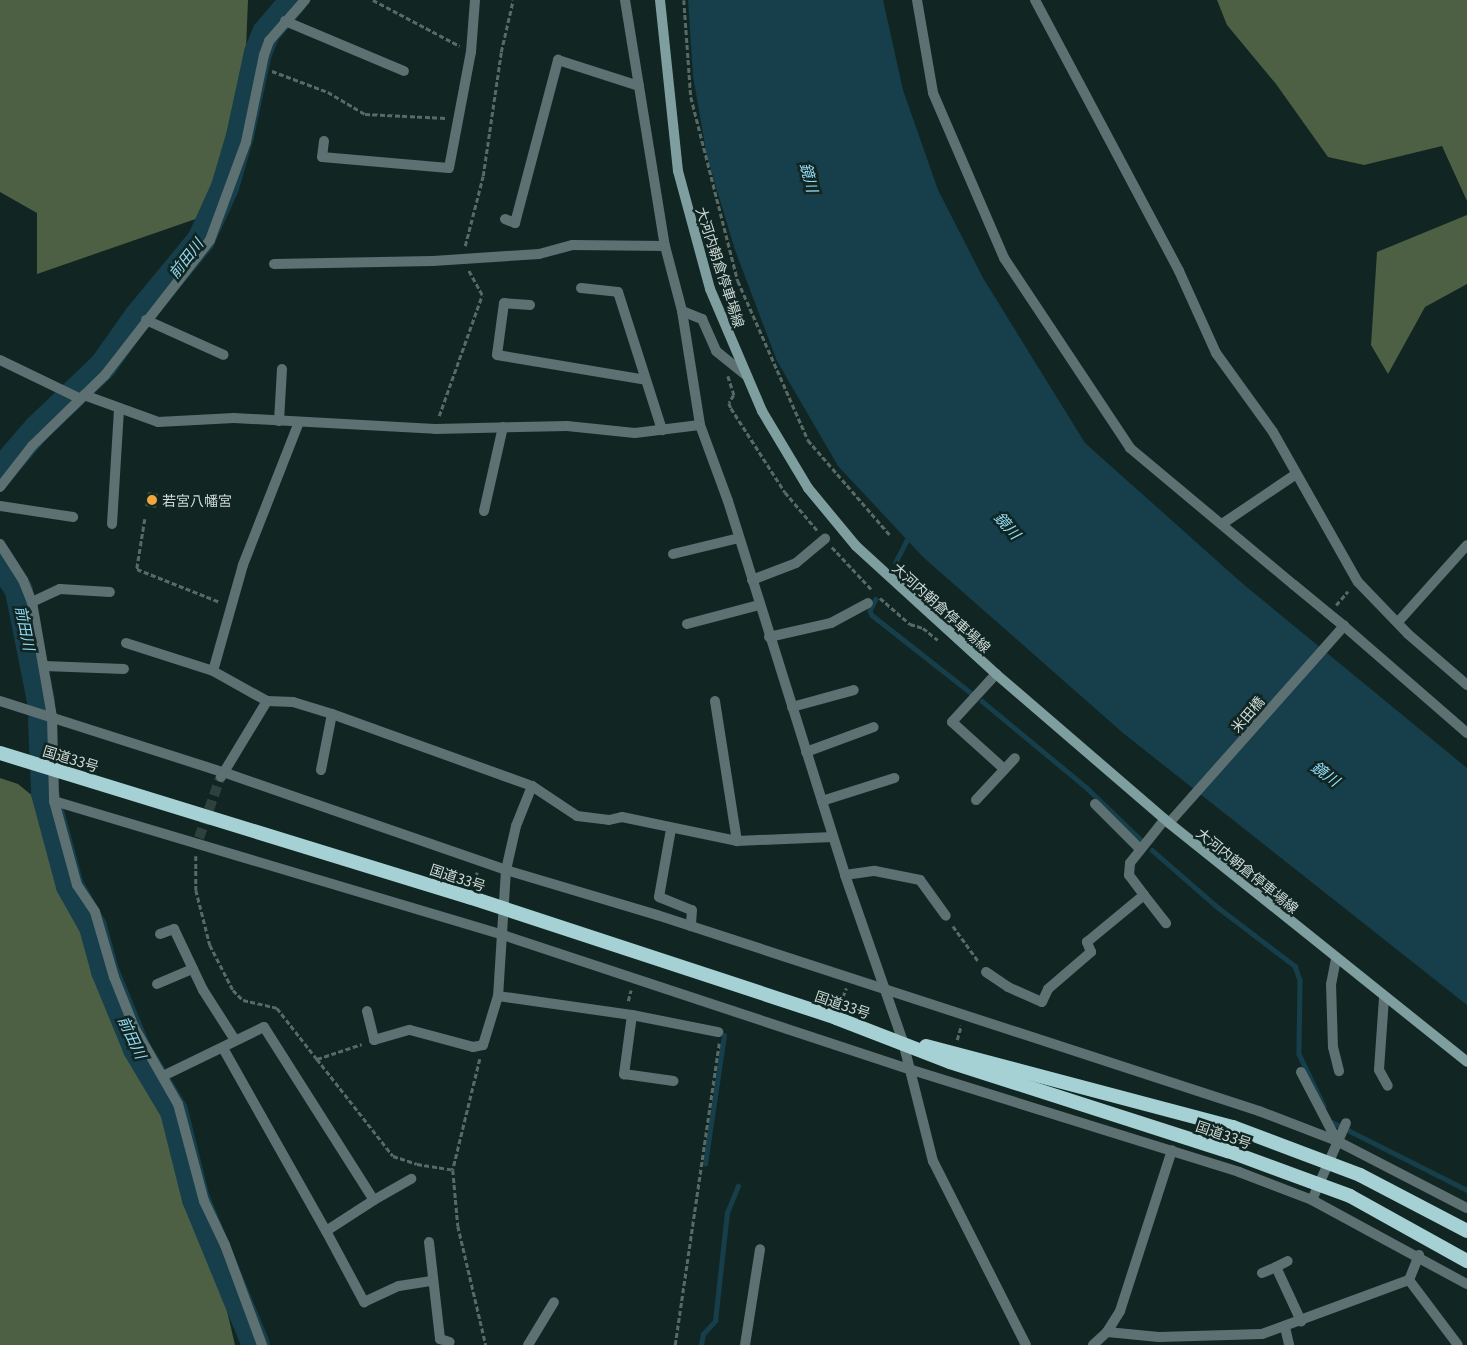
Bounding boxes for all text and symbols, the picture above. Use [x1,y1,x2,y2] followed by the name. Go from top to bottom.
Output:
[797,160,823,194] water label: 鏡川
[694,204,748,330] street label: 大河内朝倉停車場線
[164,235,206,281] water label: 前田川
[162,492,232,508] place label: 若宮八幡宮
[146,494,158,506] marker: 若宮八幡宮
[991,508,1025,542] water label: 鏡川
[890,559,994,655] street label: 大河内朝倉停車場線
[13,604,39,652] water label: 前田川
[1227,693,1267,735] street label: 米田橋
[41,742,101,774] street label: 国道33号
[1309,757,1343,789] water label: 鏡川
[1194,824,1302,916] street label: 大河内朝倉停車場線
[428,860,488,894] street label: 国道33号
[813,987,873,1021] street label: 国道33号
[115,1013,151,1061] water label: 前田川
[1194,1117,1254,1151] street label: 国道33号

